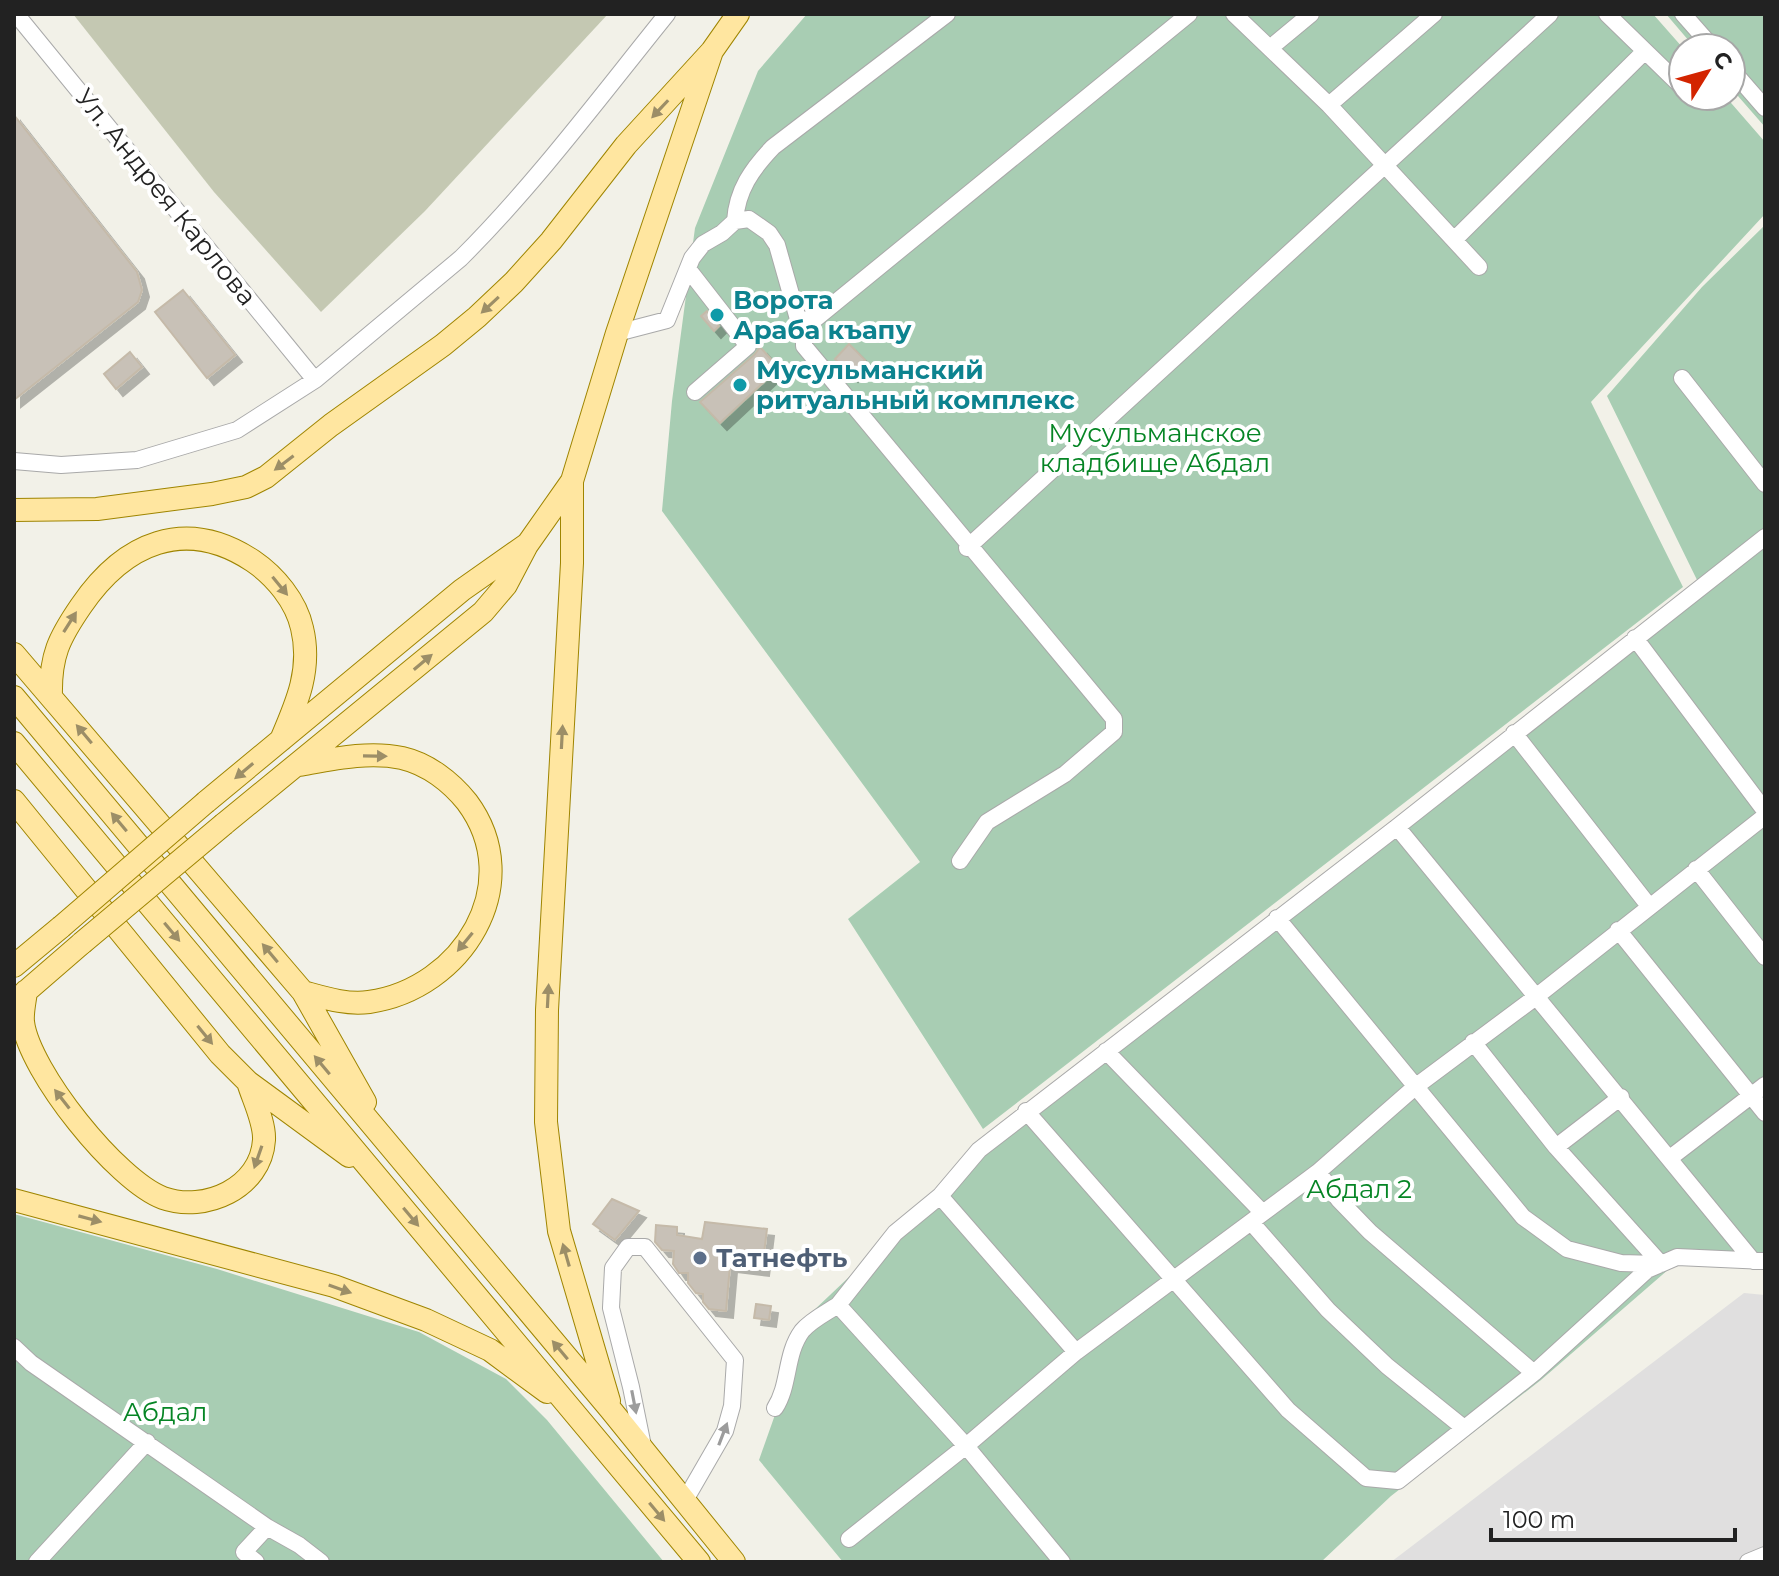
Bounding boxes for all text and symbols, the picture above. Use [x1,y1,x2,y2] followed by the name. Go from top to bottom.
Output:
[1667,32,1747,112] north arrow
[1707,46,1738,75] text: С
[69,82,263,312] street label: Ул. Андрея Карлова
[651,99,669,118] one-way arrow
[733,284,911,346] place label: Ворота Араба къапу
[481,296,500,314] one-way arrow
[708,306,726,324] marker: Ворота Араба къапу
[756,354,1075,416] place label: Мусульманский ритуальный комплекс
[731,376,749,394] marker: Мусульманский ритуальный комплекс
[1040,417,1270,479] park label: Мусульманское кладбище Абдал
[274,455,294,471] one-way arrow
[271,576,288,596] one-way arrow
[63,611,77,633] one-way arrow
[413,654,433,671] one-way arrow
[75,724,93,743] one-way arrow
[556,724,569,749] one-way arrow
[363,750,388,763] one-way arrow
[234,762,254,779] one-way arrow
[111,813,128,833] one-way arrow
[163,921,180,941] one-way arrow
[457,932,474,952] one-way arrow
[262,944,279,964] one-way arrow
[541,983,554,1008] one-way arrow
[196,1025,213,1045] one-way arrow
[314,1055,331,1075] one-way arrow
[54,1089,70,1109] one-way arrow
[252,1145,264,1169] one-way arrow
[1306,1173,1412,1205] park label: Абдал 2
[402,1206,419,1226] one-way arrow
[78,1213,102,1226] one-way arrow
[559,1242,572,1266] one-way arrow
[716,1242,848,1274] place label: Татнефть
[691,1249,709,1267] marker: Татнефть
[328,1283,352,1296] one-way arrow
[552,1340,569,1360] one-way arrow
[628,1390,641,1415] one-way arrow
[123,1396,207,1428] park label: Абдал
[716,1422,729,1446] one-way arrow
[1491,1492,1735,1542] scale bar
[648,1502,665,1522] one-way arrow
[1503,1505,1575,1534] text: 100 m

